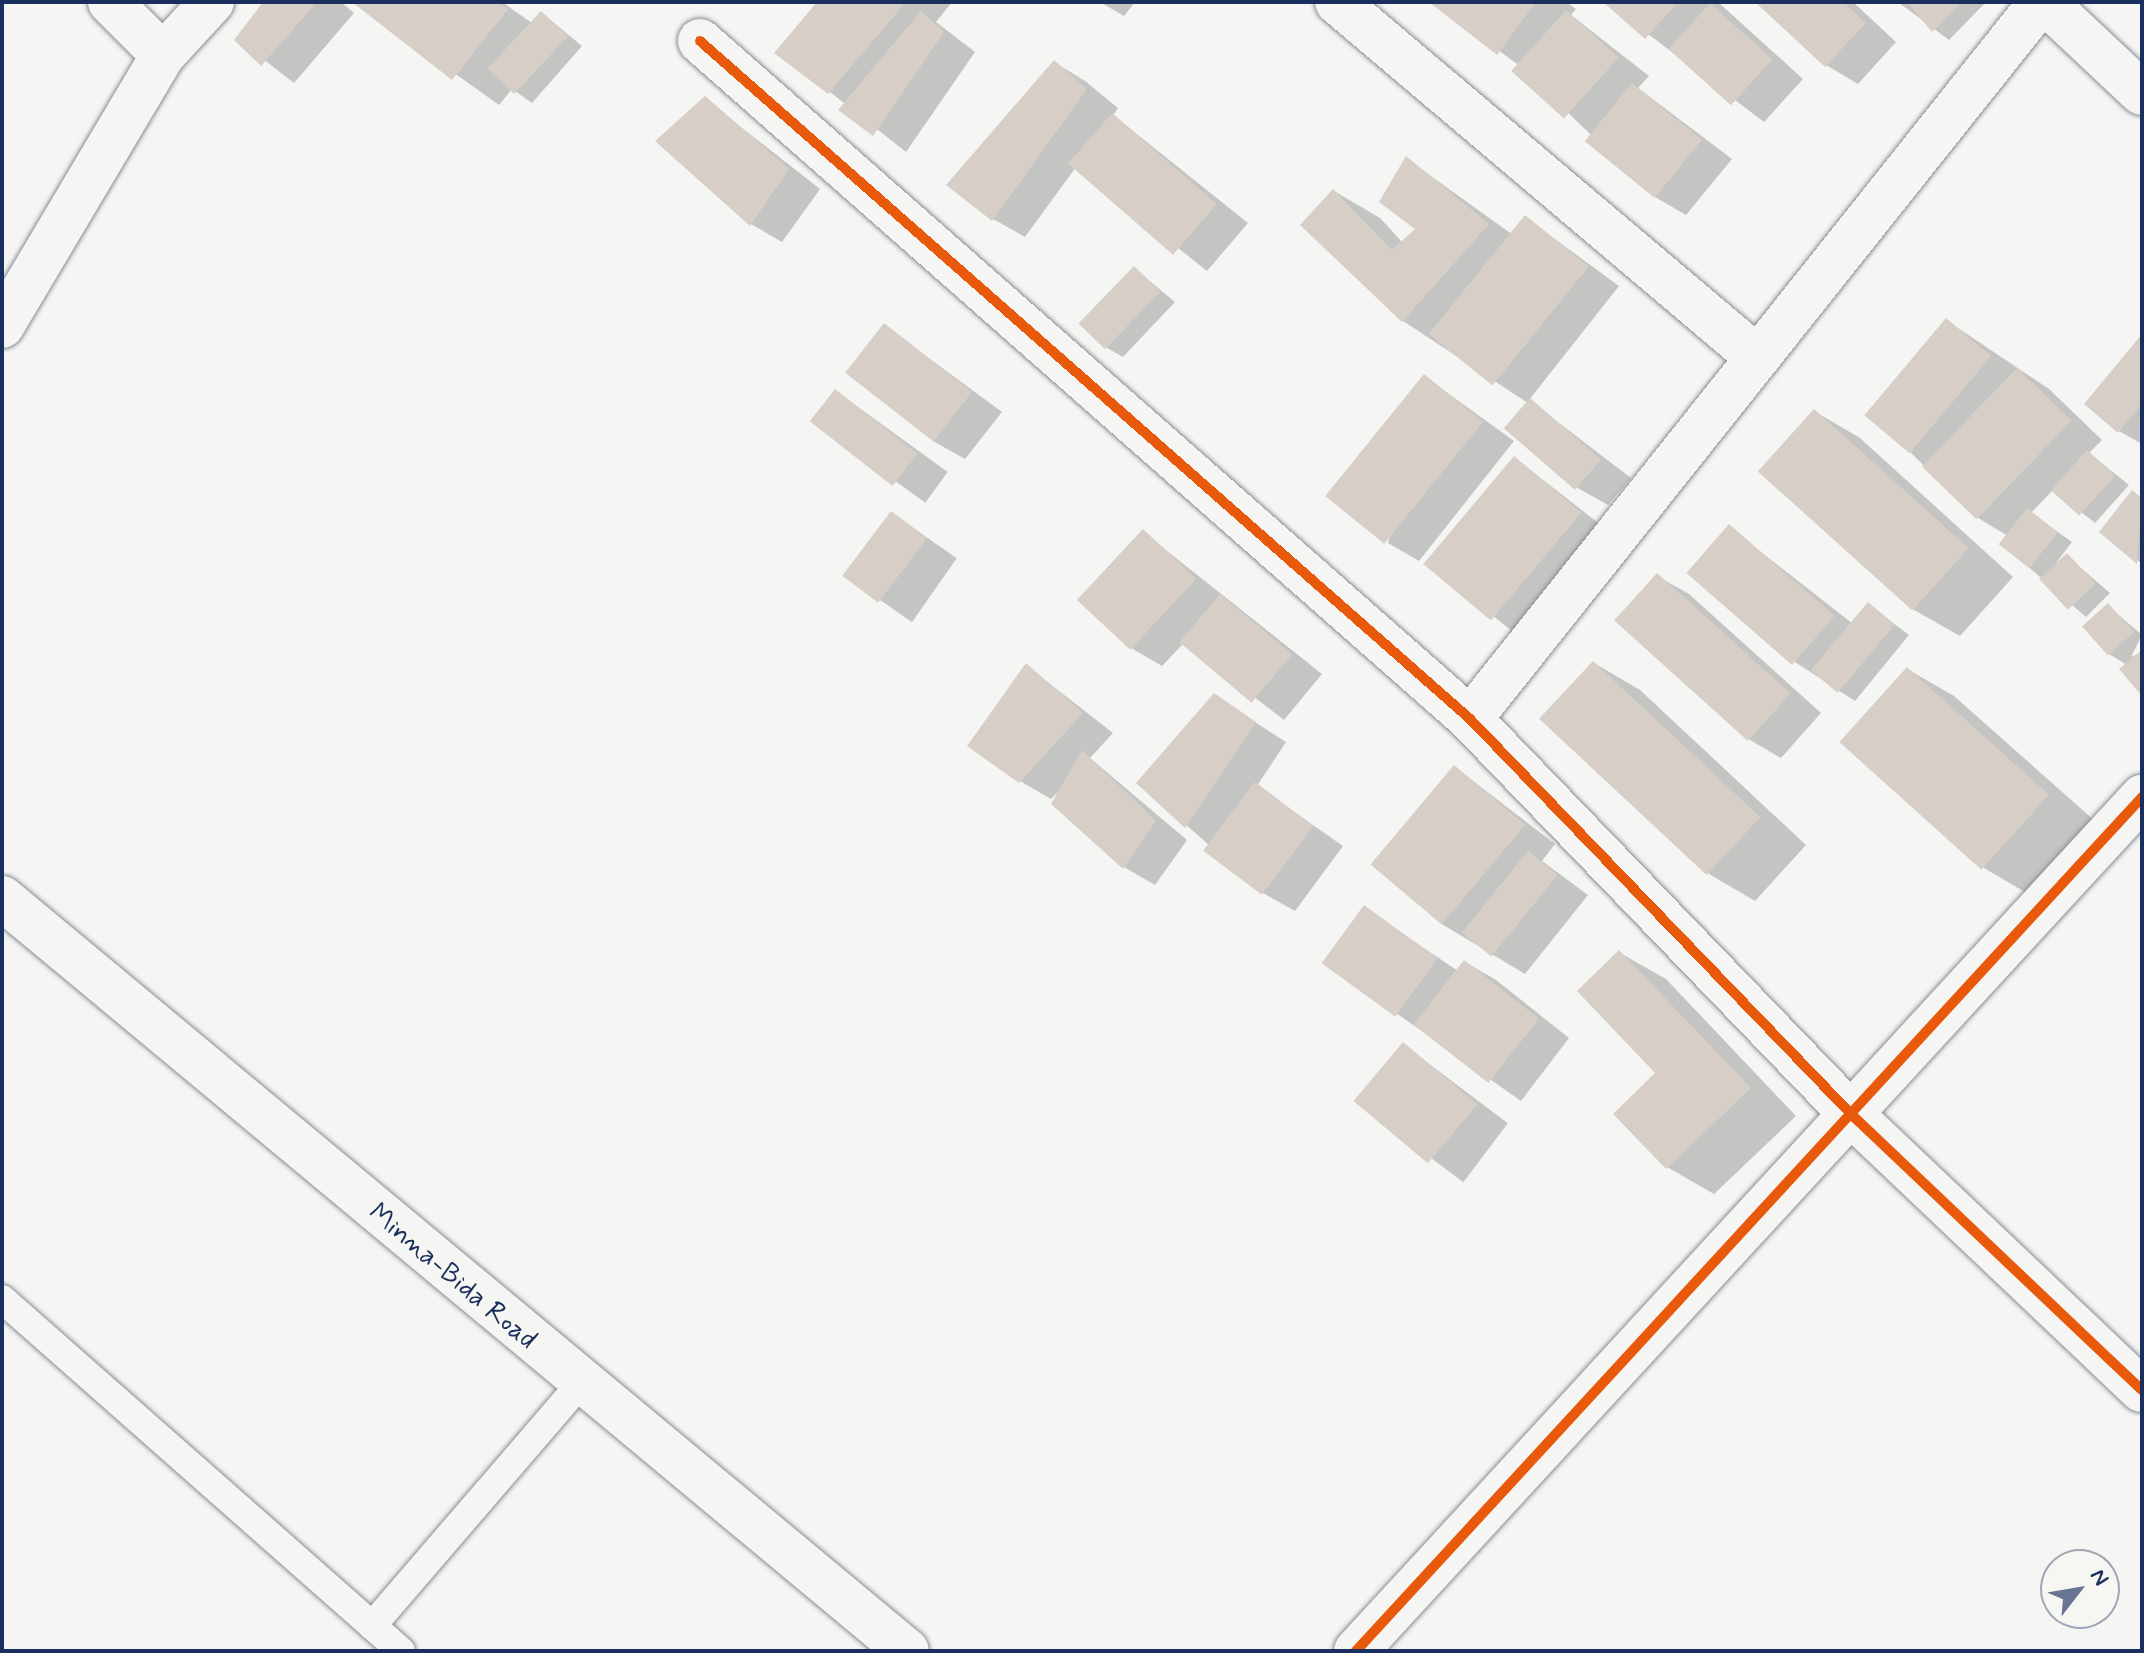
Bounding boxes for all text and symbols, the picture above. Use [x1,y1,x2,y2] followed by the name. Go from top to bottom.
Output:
[361,1197,543,1357] street label: Minna-Bida Road
[2040,1549,2120,1629] north arrow
[2083,1564,2115,1591] text: N

